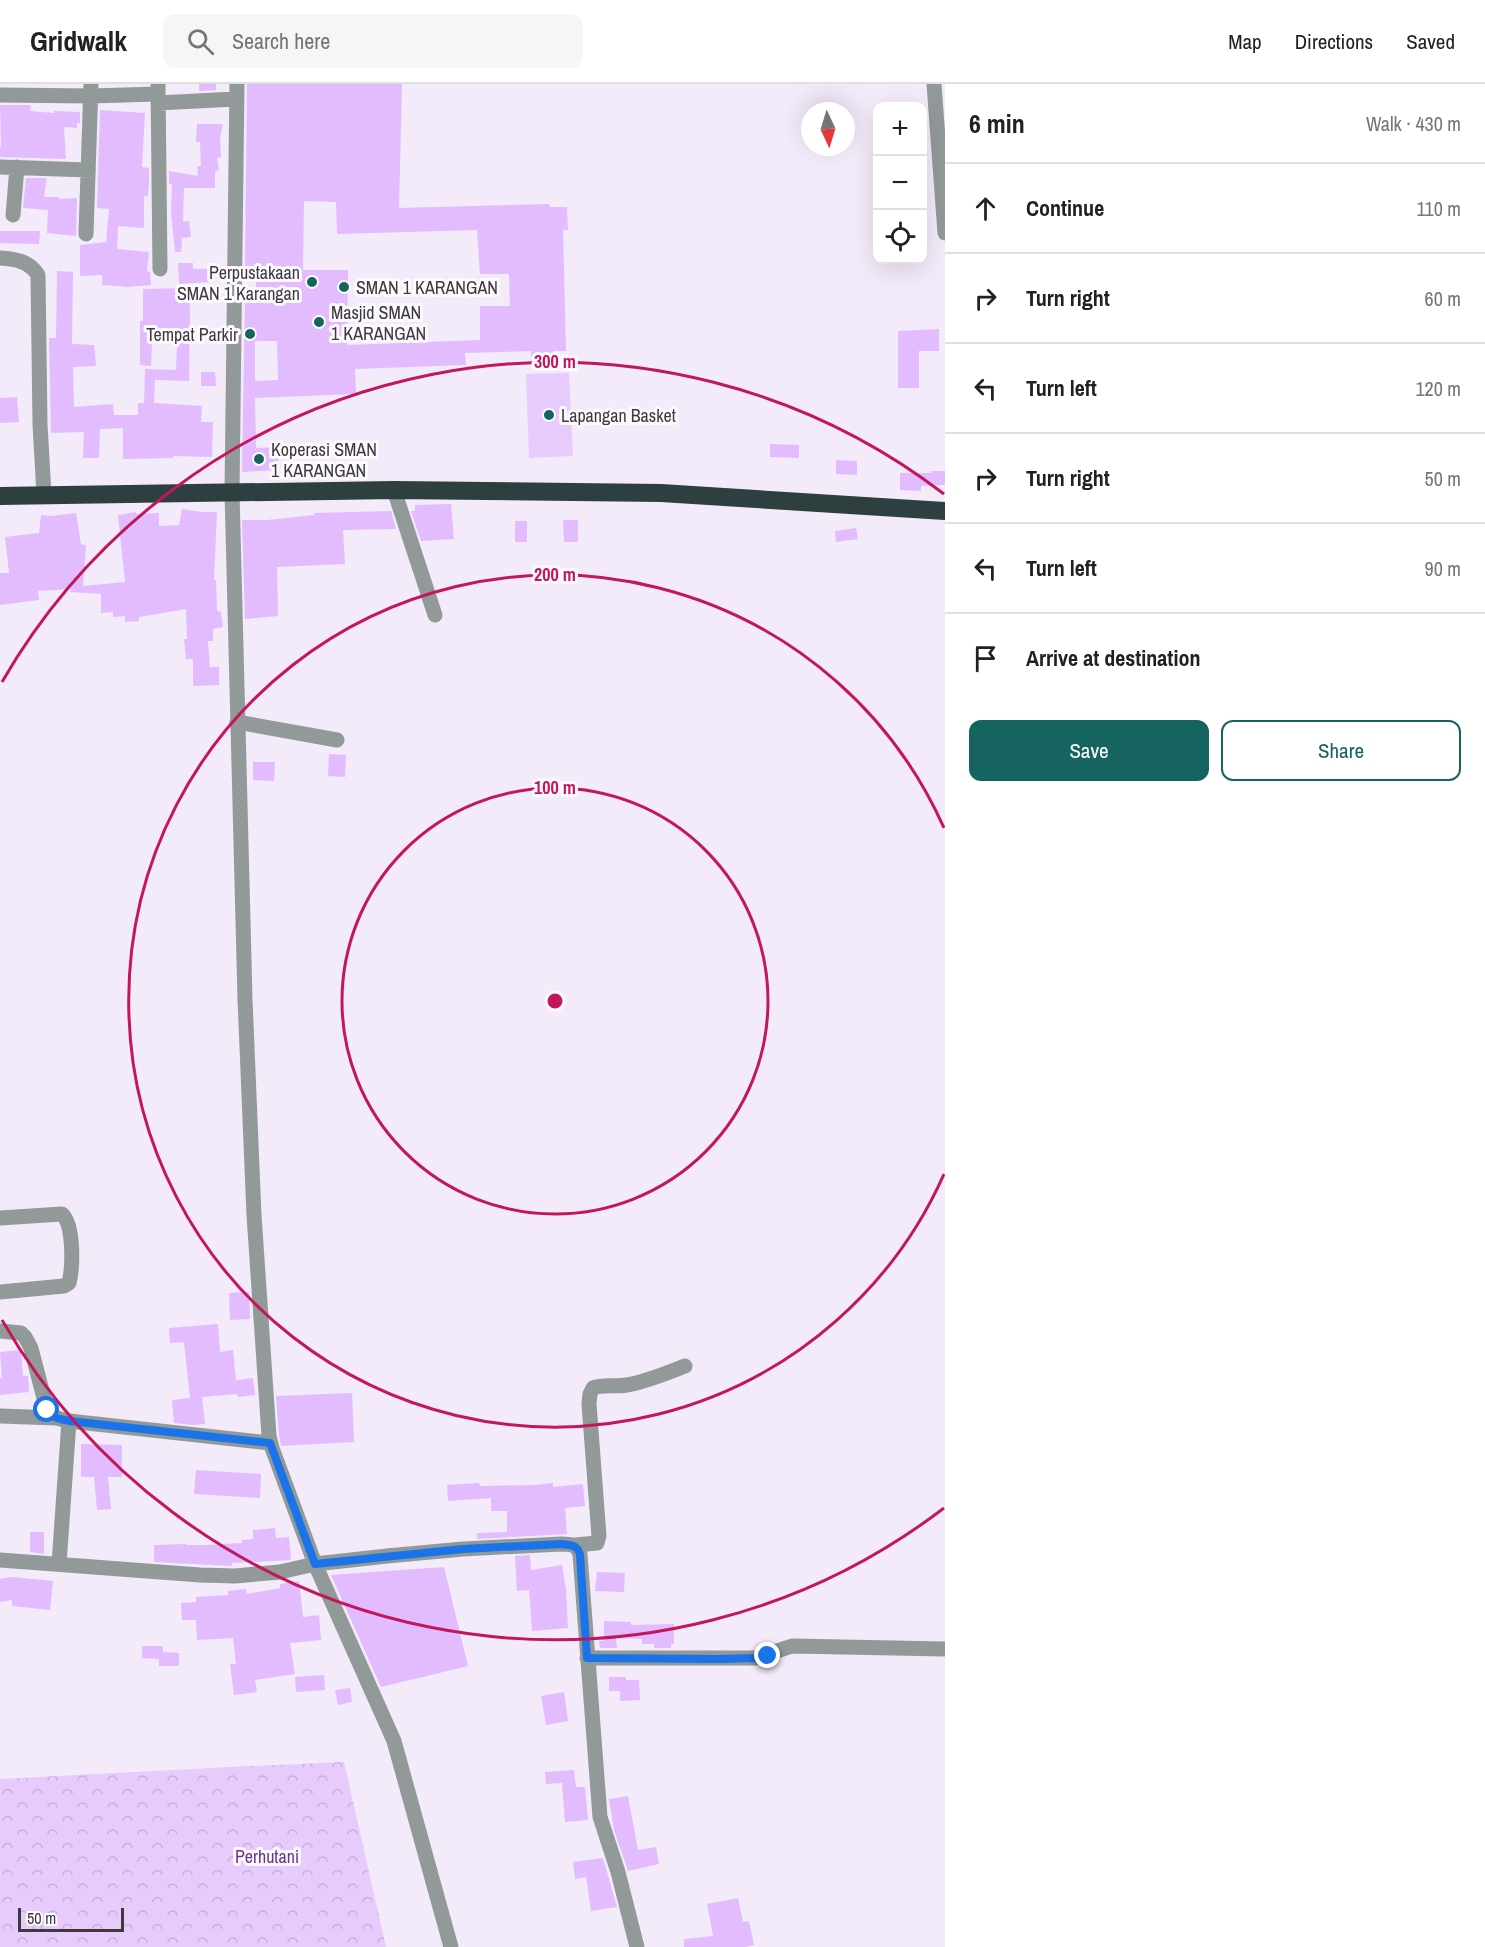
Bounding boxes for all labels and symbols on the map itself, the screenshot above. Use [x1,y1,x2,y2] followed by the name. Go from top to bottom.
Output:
[801,102,855,156] north arrow
[177,260,300,306] place label: Perpustakaan SMAN 1 Karangan
[305,275,319,289] marker: Perpustakaan SMAN 1 Karangan
[356,275,498,300] place label: SMAN 1 KARANGAN
[337,280,351,294] marker: SMAN 1 KARANGAN
[331,300,426,346] place label: Masjid SMAN 1 KARANGAN
[312,315,326,329] marker: Masjid SMAN 1 KARANGAN
[146,322,238,347] place label: Tempat Parkir
[243,327,257,341] marker: Tempat Parkir
[534,349,576,374] text: 300 m
[561,403,676,428] place label: Lapangan Basket
[542,408,556,422] marker: Lapangan Basket
[271,437,377,483] place label: Koperasi SMAN 1 KARANGAN
[252,452,266,466] marker: Koperasi SMAN 1 KARANGAN
[534,562,576,587] text: 200 m
[534,775,576,800] text: 100 m
[545,991,565,1011] centre of rings
[33,1396,59,1422] route start
[754,1642,780,1668] route end
[235,1844,299,1869] park label: Perhutani
[18,1905,124,1932] scale bar

